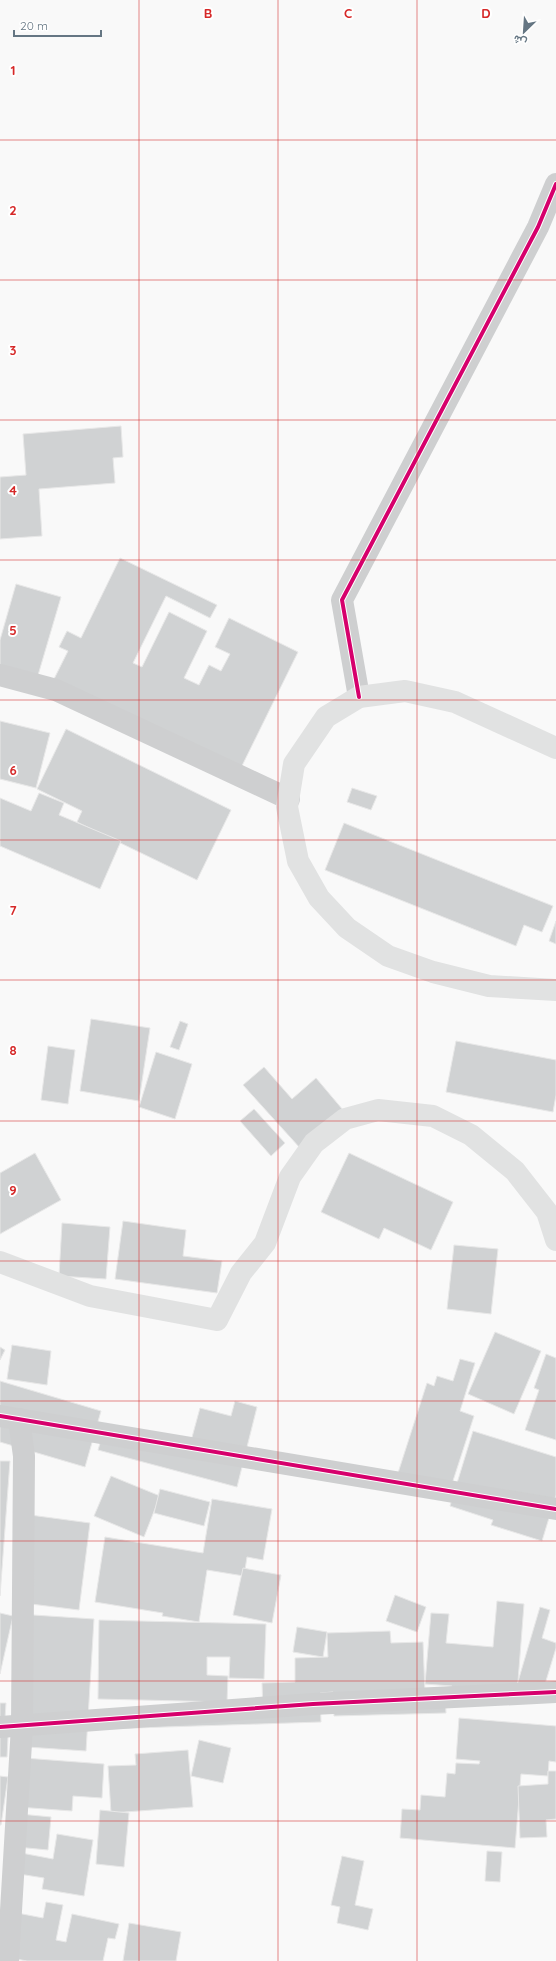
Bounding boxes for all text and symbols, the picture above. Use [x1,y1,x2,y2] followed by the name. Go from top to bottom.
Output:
[204,5,212,21] text: B
[344,5,352,21] text: C
[481,5,491,21] text: D
[14,12,101,38] scale bar
[504,12,544,52] north arrow
[20,18,48,33] text: 20 m
[511,32,529,50] text: ش
[10,62,16,78] text: 1
[9,202,17,218] text: 2
[10,342,17,358] text: 3
[9,482,17,498] text: 4
[9,622,17,638] text: 5
[9,762,17,778] text: 6
[9,902,17,918] text: 7
[9,1042,17,1058] text: 8
[9,1182,17,1198] text: 9

